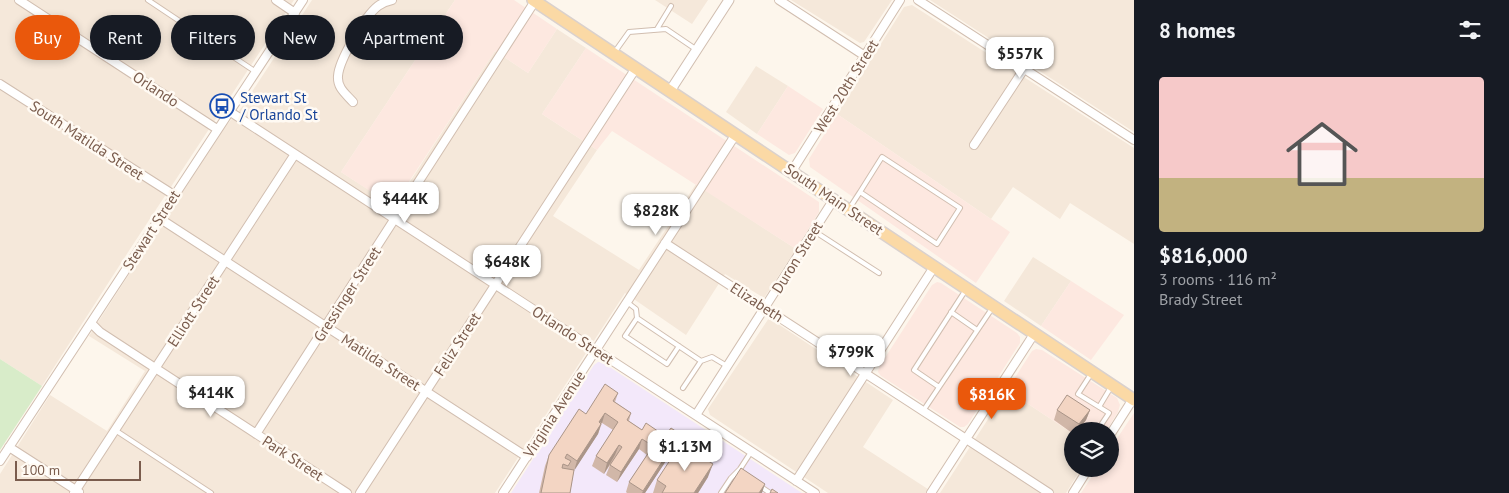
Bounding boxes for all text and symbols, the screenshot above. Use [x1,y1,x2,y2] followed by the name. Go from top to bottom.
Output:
[15,15,80,60] chip: Buy
[90,15,161,60] chip: Rent
[171,15,255,60] chip: Filters
[265,15,335,60] chip: New
[345,15,463,60] chip: Apartment
[1456,16,1484,44] icon: filters
[1159,17,1235,44] text: 8 homes
[810,36,882,136] street label: West 20th Street
[985,36,1055,79] pin: $557K
[997,43,1043,63] text: $557K
[129,67,183,111] street label: Orlando
[239,88,318,124] place label: Stewart St / Orlando St
[209,93,235,119] bus stop icon: Stewart St / Orlando St
[26,96,148,184] street label: South Matilda Street
[1277,109,1367,199] icon: home
[781,159,887,239] street label: South Main Street
[370,182,440,224] pin: $444K
[118,186,184,274] street label: Stewart Street
[382,188,428,208] text: $444K
[621,194,691,236] pin: $828K
[633,200,679,220] text: $828K
[767,217,827,297] street label: Duron Street
[1159,242,1248,269] text: $816,000
[309,243,385,345] street label: Gressinger Street
[472,244,542,287] pin: $648K
[484,251,530,271] text: $648K
[1159,269,1277,289] text: 3 rooms · 116 m²
[163,272,223,350] street label: Elliott Street
[727,278,787,326] street label: Elizabeth
[1159,289,1242,309] text: Brady Street
[528,301,618,369] street label: Orlando Street
[429,308,485,380] street label: Feliz Street
[338,329,424,395] street label: Matilda Street
[816,334,886,377] pin: $799K
[828,341,874,361] text: $799K
[518,367,589,462] street label: Virginia Avenue
[176,376,246,418] pin: $414K
[957,378,1027,420] pin: $816K
[188,382,234,402] text: $414K
[969,384,1015,404] text: $816K
[1064,422,1119,477] map controls
[1064,422,1119,477] button: layers
[644,430,726,472] pin: $1.13M
[259,431,327,485] street label: Park Street
[658,436,712,456] text: $1.13M
[15,458,141,481] scale bar
[22,461,60,479] text: 100 m

